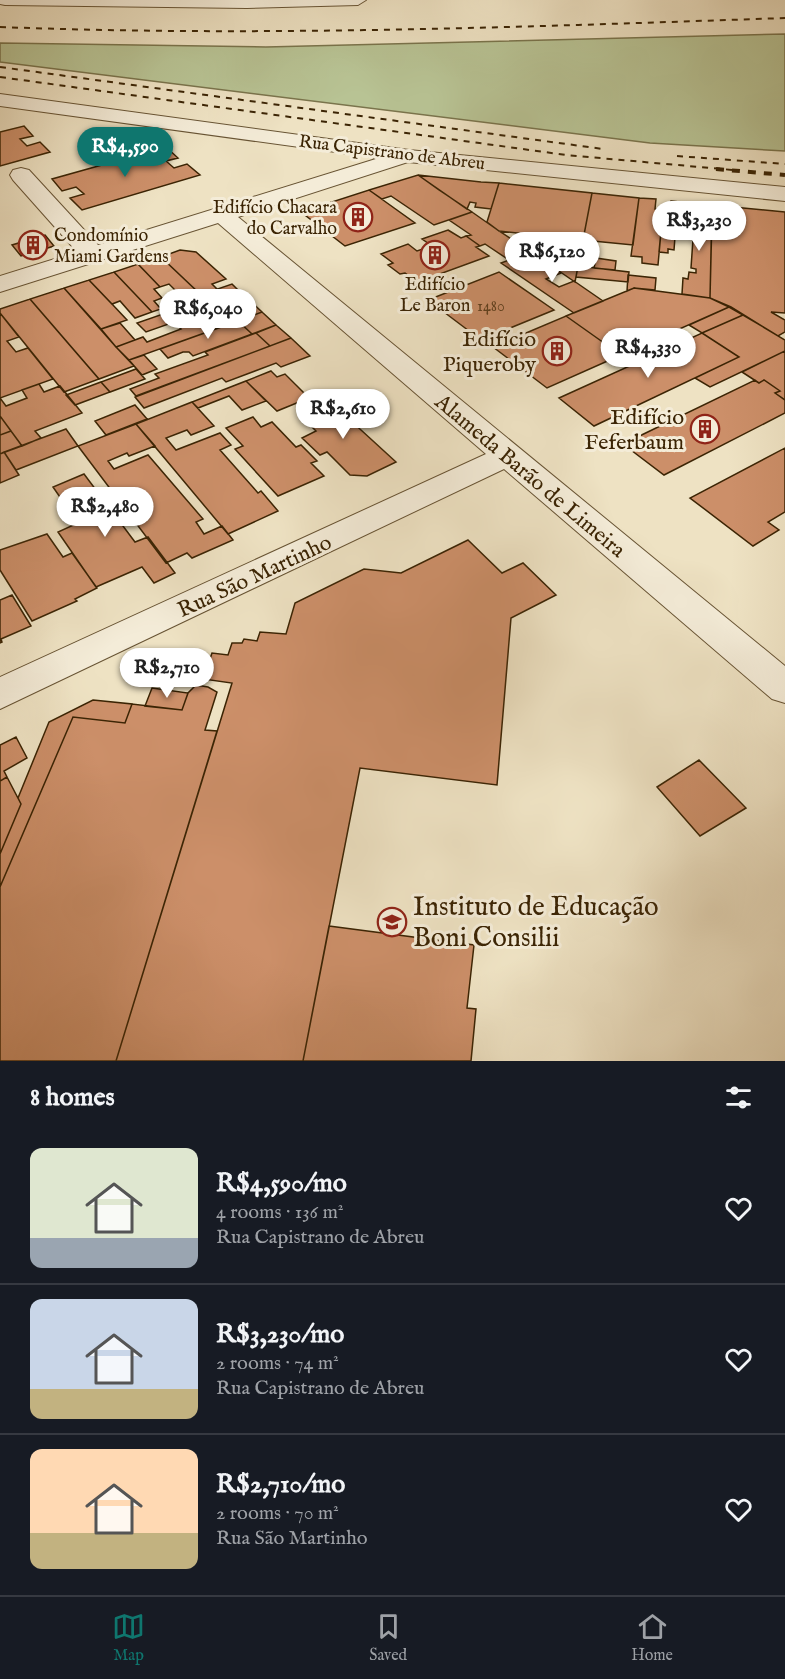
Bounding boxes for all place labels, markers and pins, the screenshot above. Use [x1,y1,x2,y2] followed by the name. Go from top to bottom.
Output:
[70,127,180,178] pin: R$4,590
[213,197,337,241] place label: Edifício Chacara do Carvalho
[342,201,374,233] building icon: Edifício Chacara do Carvalho
[644,201,754,252] pin: R$3,230
[54,225,169,269] place label: Condomínio Miami Gardens
[17,229,49,261] building icon: Condomínio Miami Gardens
[497,232,607,283] pin: R$6,120
[419,239,451,271] building icon: Edifício Le Baron
[400,274,471,318] place label: Edifício Le Baron
[153,289,263,340] pin: R$6,040
[443,326,536,379] place label: Edifício Piqueroby
[593,328,703,379] pin: R$4,330
[541,335,573,367] building icon: Edifício Piqueroby
[288,389,398,440] pin: R$2,610
[584,404,684,457] place label: Edifício Feferbaum
[689,413,721,445] building icon: Edifício Feferbaum
[50,487,160,538] pin: R$2,480
[112,648,222,699] pin: R$2,710
[413,891,659,956] place label: Instituto de Educação Boni Consilii
[376,906,408,938] school or university icon: Instituto de Educação Boni Consilii

